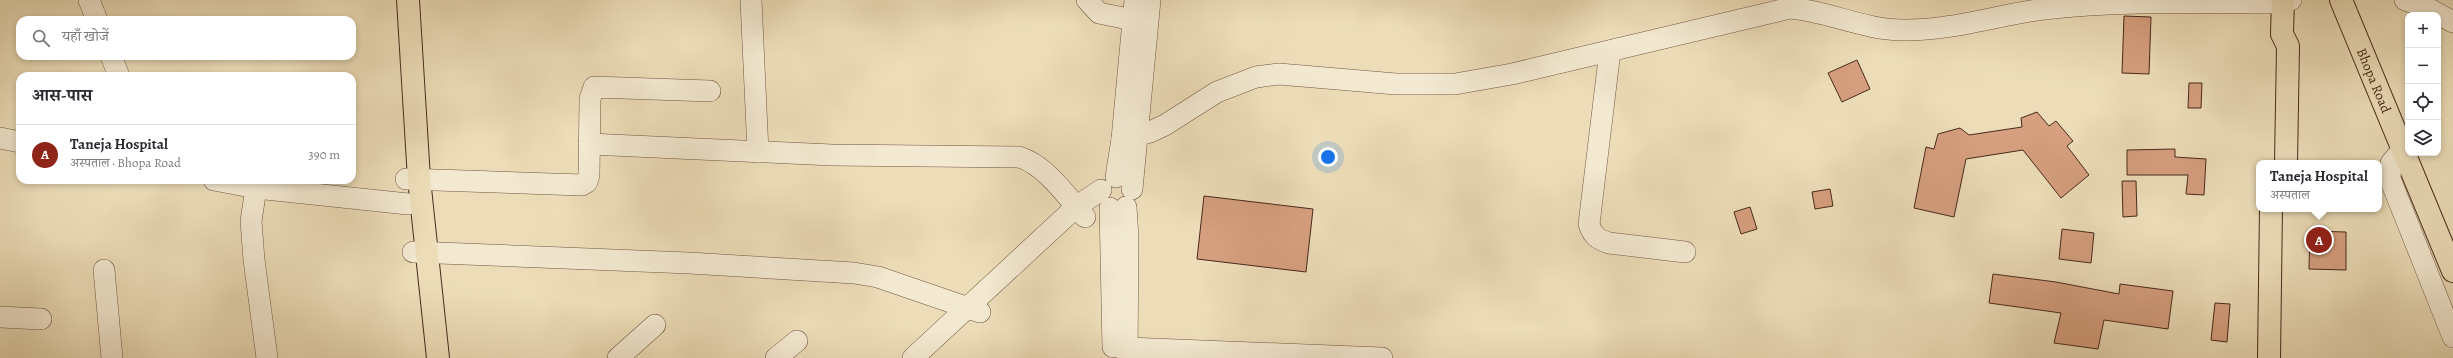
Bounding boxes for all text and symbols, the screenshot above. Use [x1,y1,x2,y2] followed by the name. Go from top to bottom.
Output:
[2405,12,2441,156] map controls
[2405,12,2441,48] button: +
[16,16,356,60] search box
[62,26,109,46] text: यहाँ खोजें
[30,27,52,49] icon: search
[2352,45,2396,116] street label: Bhopa Road
[2405,48,2441,84] button: −
[32,84,92,107] text: आस-पास
[2405,84,2441,120] button: locate
[2405,120,2441,156] button: layers
[70,134,168,154] text: Taneja Hospital
[41,146,49,163] text: A
[308,146,340,163] text: 390 m
[1318,147,1338,167] your location
[70,154,181,171] text: अस्पताल · Bhopa Road
[2256,160,2382,212] popup
[2270,166,2368,186] text: Taneja Hospital
[2270,186,2310,203] text: अस्पताल
[2306,225,2332,255] pin: A

